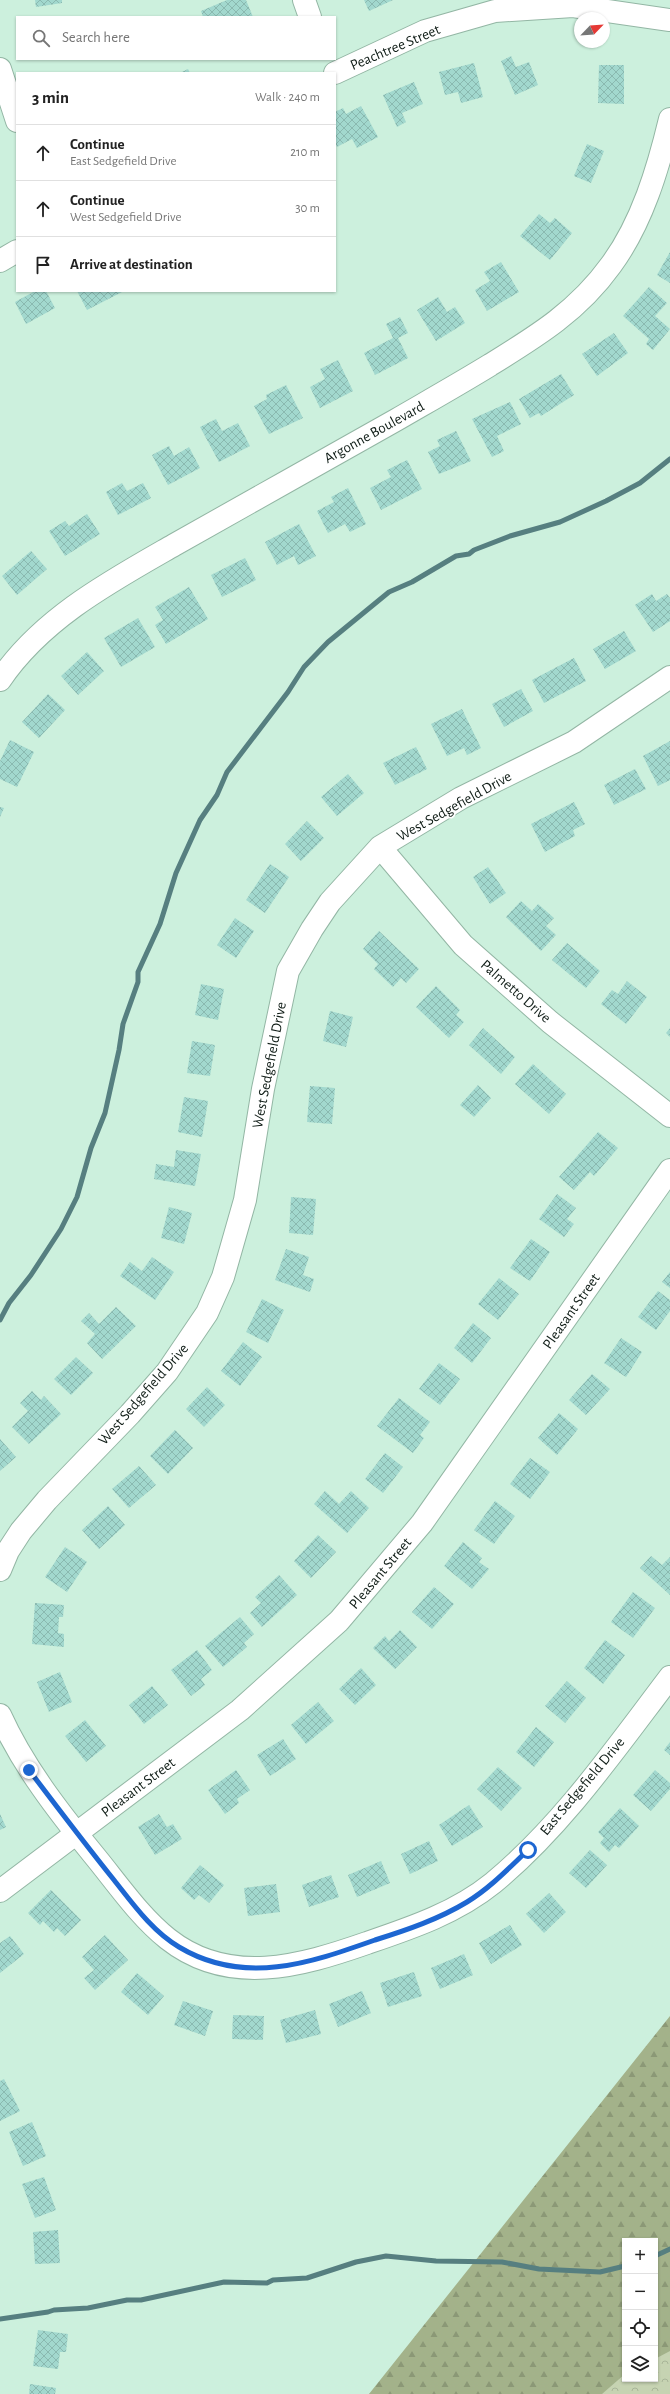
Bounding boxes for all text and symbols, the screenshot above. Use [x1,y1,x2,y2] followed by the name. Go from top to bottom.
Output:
[574,12,610,48] north arrow
[16,16,336,60] search box
[348,22,442,73] street label: Peachtree Street
[30,27,52,49] icon: search
[62,30,130,45] text: Search here
[32,89,69,106] text: 3 min
[255,91,320,104] text: Walk · 240 m
[70,137,125,152] text: Continue
[32,142,54,164] icon: ahead
[290,146,320,159] text: 210 m
[70,155,176,168] text: East Sedgefield Drive
[70,193,125,208] text: Continue
[32,198,54,220] icon: ahead
[295,202,320,215] text: 30 m
[70,211,181,224] text: West Sedgefield Drive
[32,254,54,276] icon: arrive
[70,257,193,272] text: Arrive at destination
[322,399,427,466] street label: Argonne Boulevard
[394,769,514,844] street label: West Sedgefield Drive
[478,957,554,1026] street label: Palmetto Drive
[250,1000,289,1130] street label: West Sedgefield Drive
[540,1271,603,1352] street label: Pleasant Street
[96,1341,191,1448] street label: West Sedgefield Drive
[346,1535,415,1612] street label: Pleasant Street
[537,1734,628,1838] street label: East Sedgefield Drive
[99,1755,178,1820] street label: Pleasant Street
[20,1761,38,1779] route end
[519,1841,537,1859] route start
[622,2238,658,2382] map controls
[622,2238,658,2274] button: +
[622,2274,658,2310] button: −
[622,2310,658,2346] button: locate
[622,2346,658,2382] button: layers

